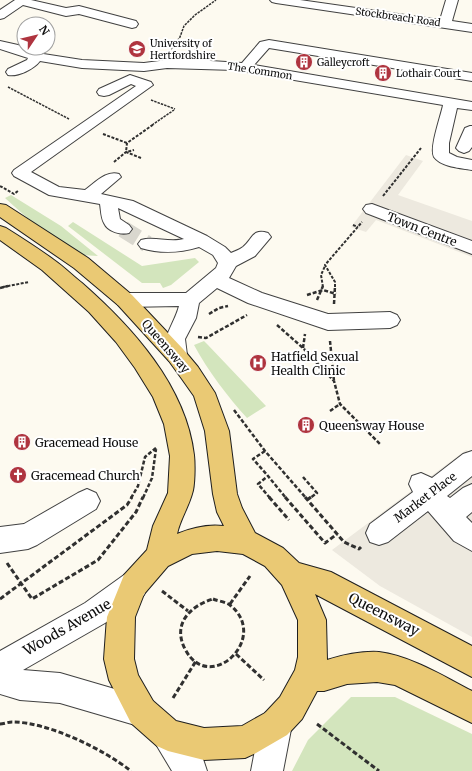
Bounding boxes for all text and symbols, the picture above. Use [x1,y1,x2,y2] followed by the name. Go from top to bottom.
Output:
[355,5,441,29] street label: Stockbreach Road
[16,16,56,56] north arrow
[36,23,53,38] text: N
[150,37,215,62] place label: University of Hertfordshire
[127,39,147,59] school or university icon: University of Hertfordshire
[294,52,314,72] building icon: Galleycroft
[317,56,370,69] place label: Galleycroft
[227,59,294,83] street label: The Common
[373,63,393,83] building icon: Lothair Court
[396,67,461,80] place label: Lothair Court
[385,209,459,249] street label: Town Centre
[139,316,193,376] street label: Queensway
[271,349,359,378] place label: Hatfield Sexual Health Clinic
[248,353,268,373] hospital icon: Hatfield Sexual Health Clinic
[296,415,316,435] building icon: Queensway House
[319,418,424,433] place label: Queensway House
[12,432,32,452] building icon: Gracemead House
[35,435,138,450] place label: Gracemead House
[8,465,28,485] church icon: Gracemead Church
[31,468,140,483] place label: Gracemead Church
[391,469,459,525] street label: Market Place
[345,588,423,640] street label: Queensway
[19,595,114,660] street label: Woods Avenue

